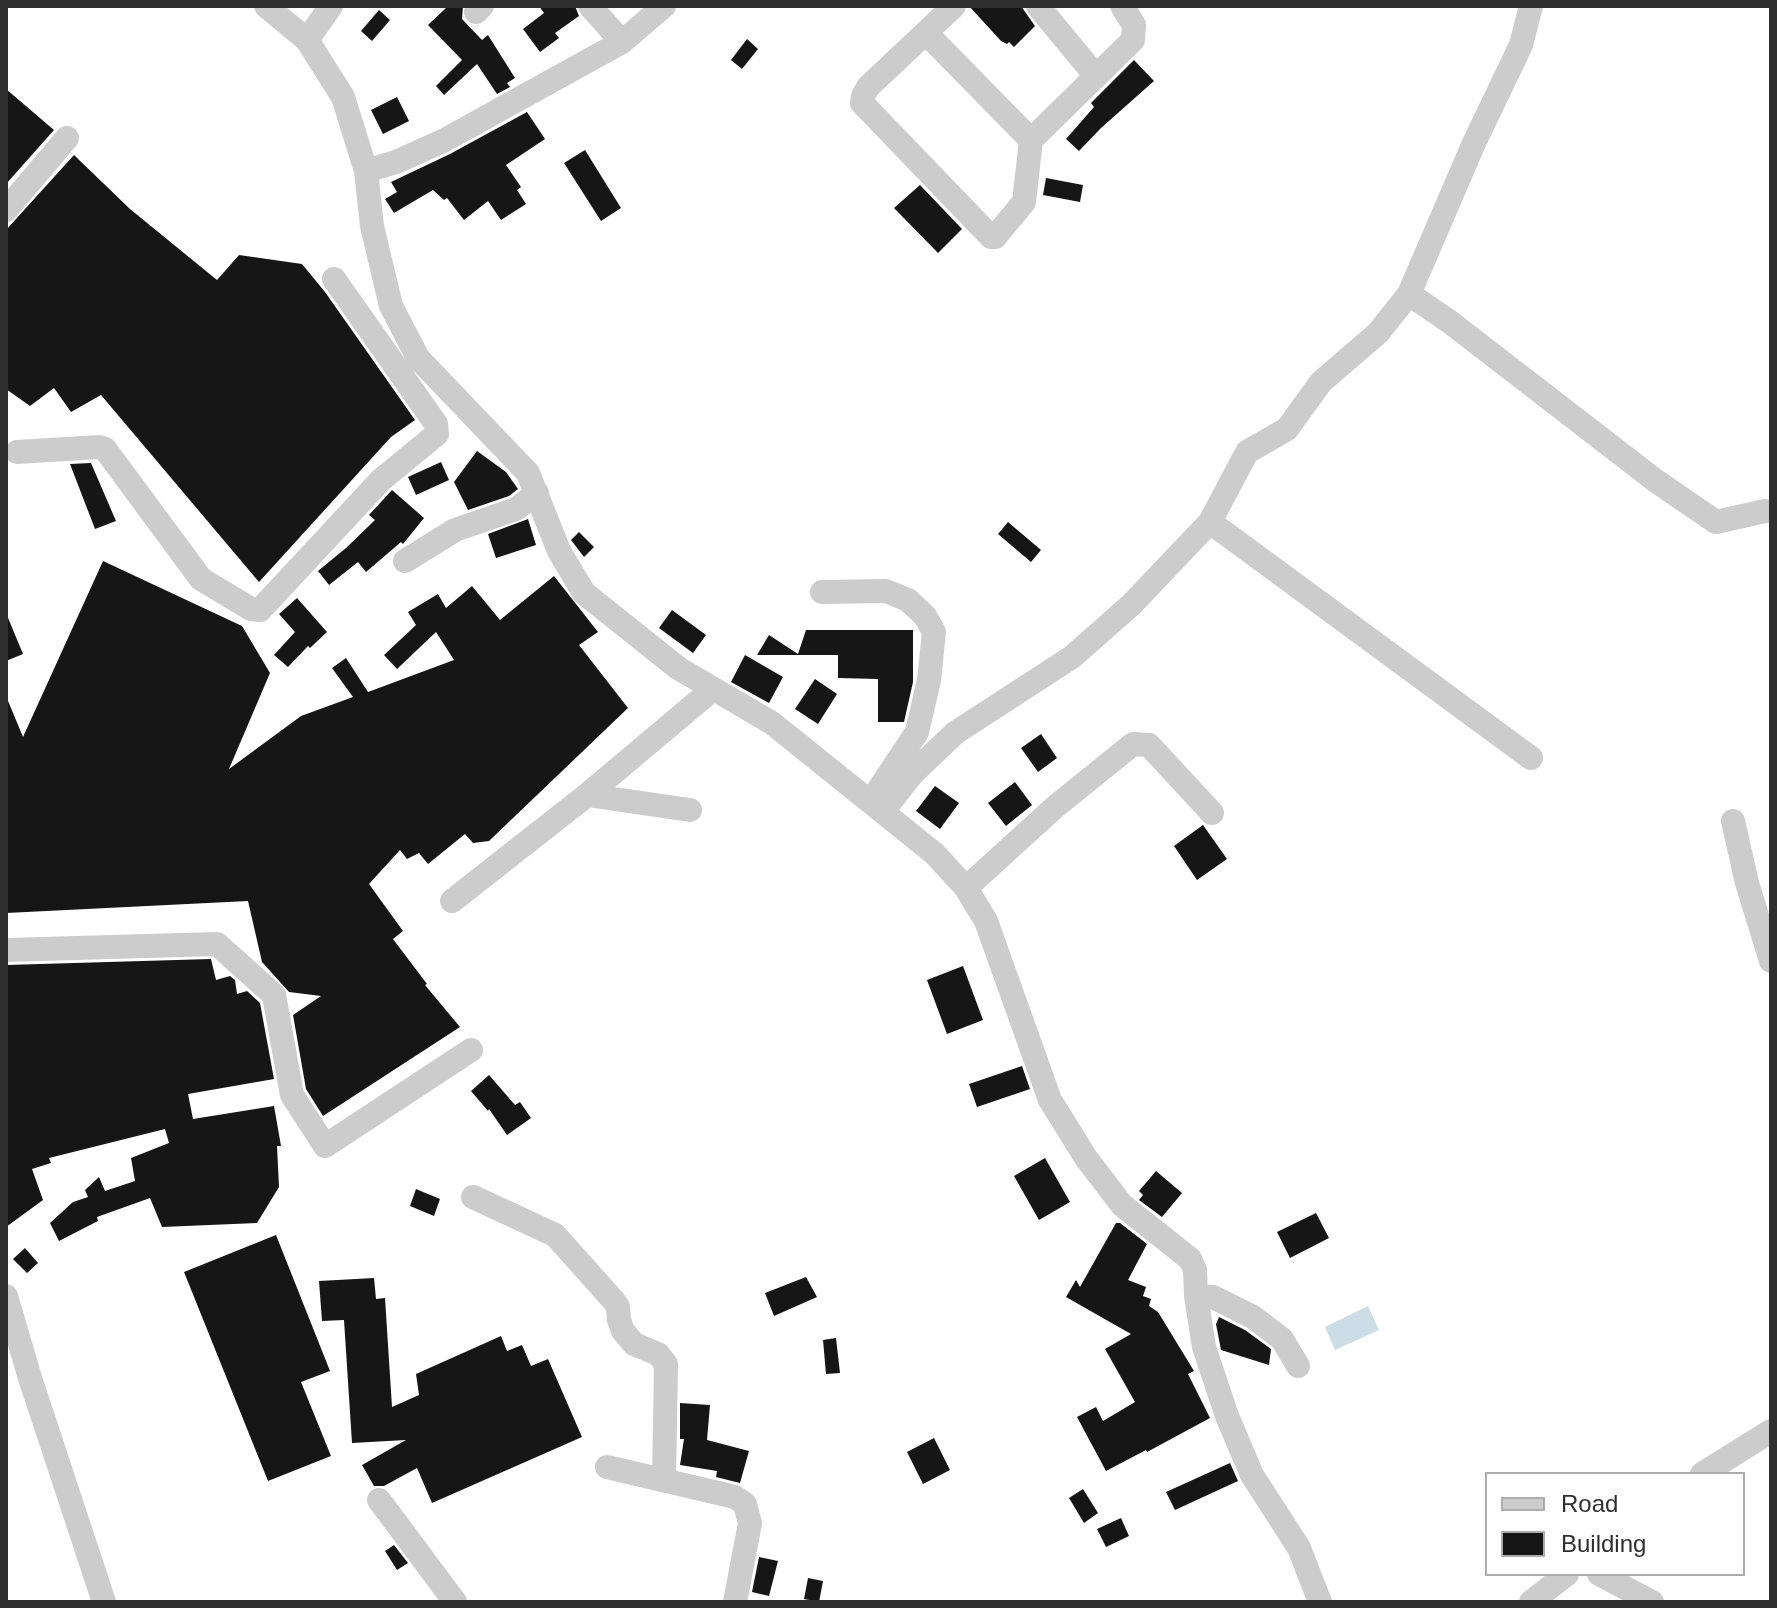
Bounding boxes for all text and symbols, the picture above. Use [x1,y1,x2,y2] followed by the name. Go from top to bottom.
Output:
[1485,1472,1745,1576] legend
[1561,1490,1618,1517] text: Road
[1561,1530,1646,1557] text: Building

